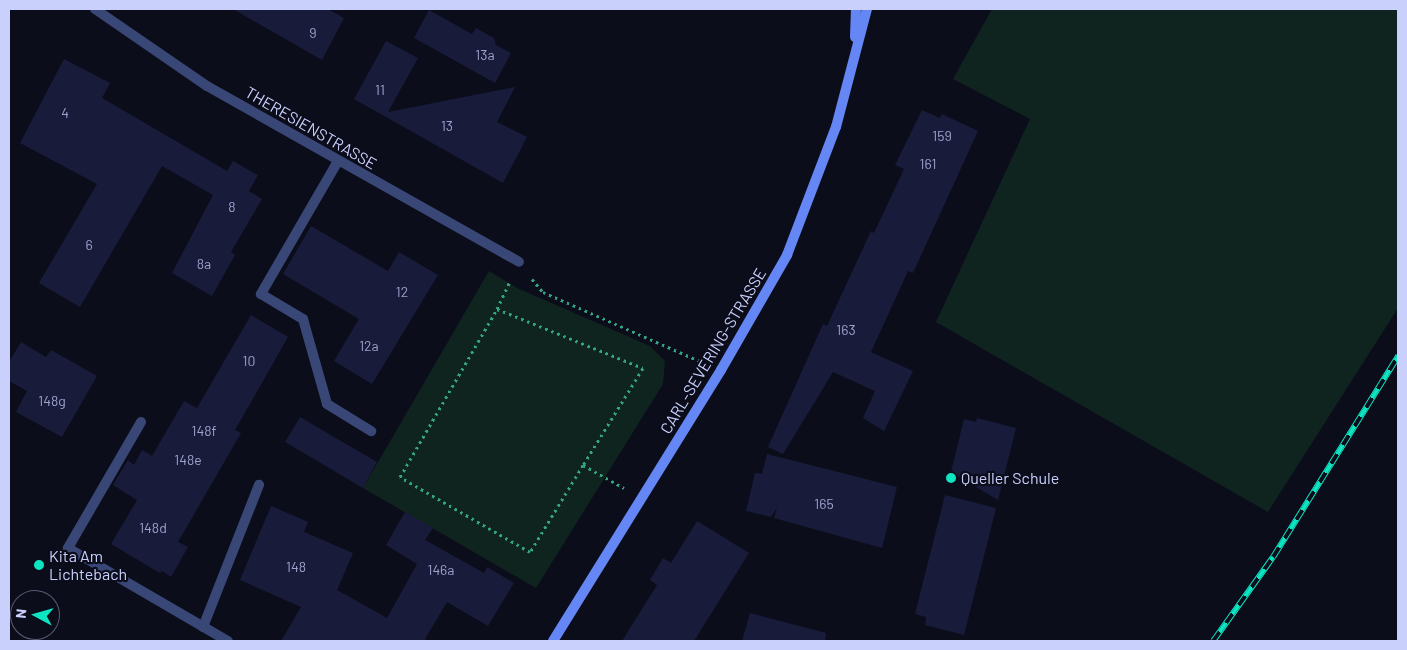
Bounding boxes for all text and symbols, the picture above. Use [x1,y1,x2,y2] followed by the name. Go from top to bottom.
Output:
[309,25,317,41] house number: 9
[475,47,495,63] house number: 13a
[375,82,385,98] house number: 11
[242,83,380,173] street label: THERESIENSTRASSE
[61,105,69,121] house number: 4
[441,118,453,134] house number: 13
[932,128,952,144] house number: 159
[920,156,936,172] house number: 161
[228,199,236,215] house number: 8
[85,237,93,253] house number: 6
[197,256,211,272] house number: 8a
[656,265,770,437] street label: CARL-SEVERING-STRASSE
[396,284,408,300] house number: 12
[836,322,856,338] house number: 163
[359,338,379,354] house number: 12a
[243,353,255,369] house number: 10
[38,393,66,409] house number: 148g
[192,423,216,439] house number: 148f
[174,452,202,468] house number: 148e
[961,468,1059,488] place label: Queller Schule
[945,472,957,484] marker: Queller Schule
[814,496,834,512] house number: 165
[139,520,167,536] house number: 148d
[49,546,127,584] place label: Kita Am Lichtebach
[33,559,45,571] marker: Kita Am Lichtebach
[286,559,306,575] house number: 148
[428,562,454,578] house number: 146a
[10,590,60,640] north arrow
[12,608,30,619] text: N

